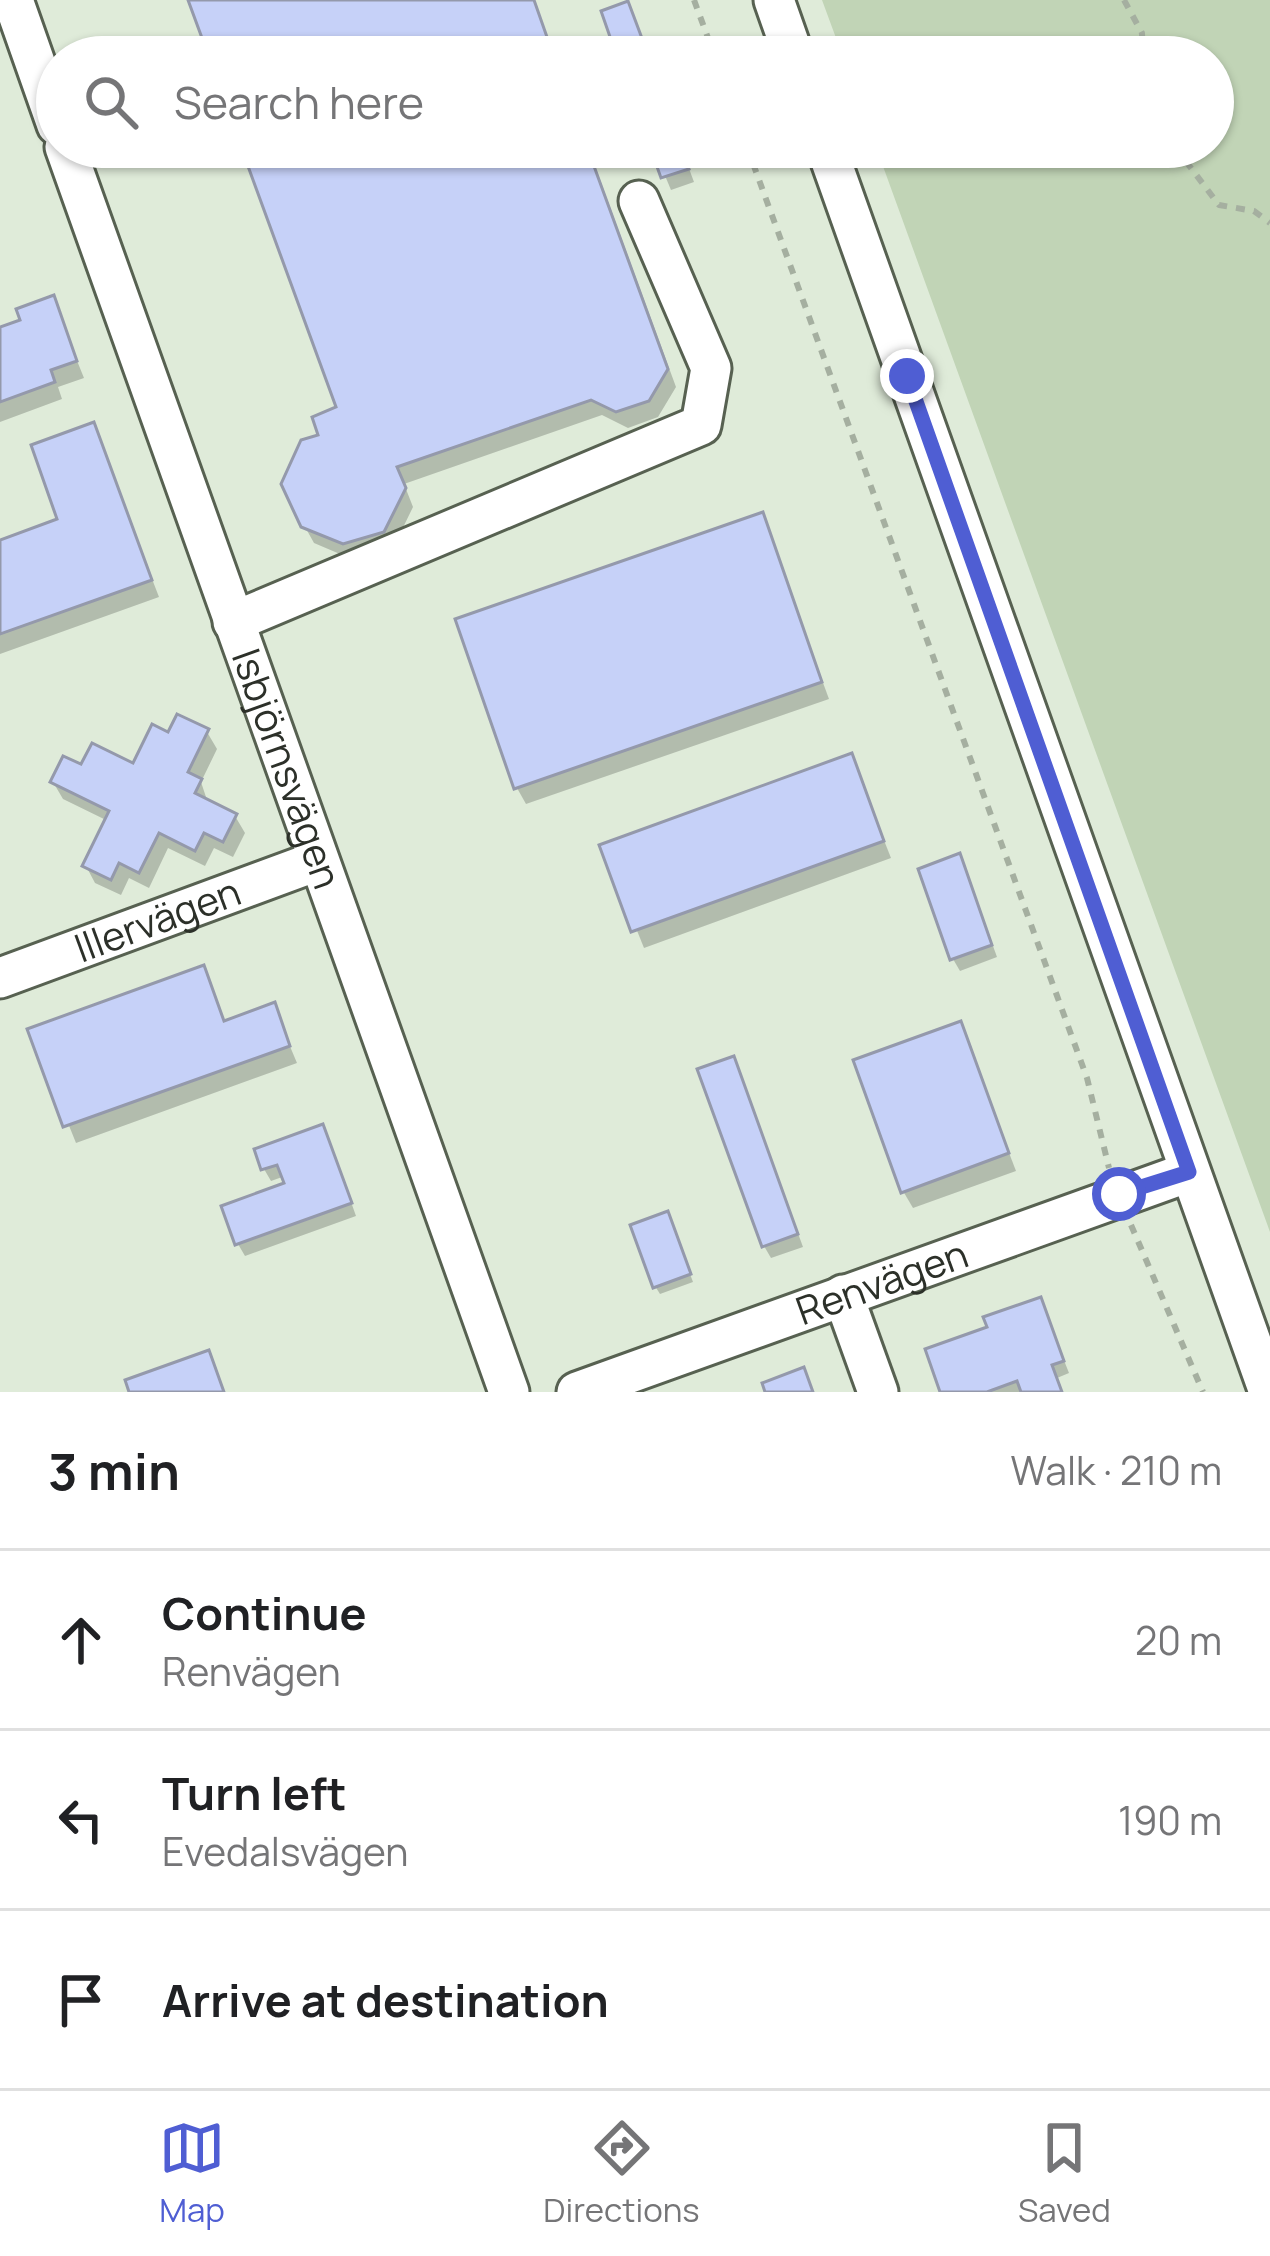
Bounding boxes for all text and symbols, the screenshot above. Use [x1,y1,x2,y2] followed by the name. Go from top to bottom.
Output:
[36,36,1234,168] search box
[78,69,144,135] icon: search
[174,71,424,133] text: Search here
[880,349,934,403] route end
[220,641,355,896] street label: Isbjörnsvägen
[67,864,248,974] street label: Illervägen
[1092,1167,1146,1221] route start
[788,1226,975,1337] street label: Renvägen
[48,1436,180,1505] text: 3 min
[1011,1443,1222,1497] text: Walk · 210 m
[162,1582,367,1644] text: Continue
[48,1607,114,1673] icon: ahead
[1135,1613,1222,1667] text: 20 m
[162,1644,341,1698] text: Renvägen
[162,1762,347,1824] text: Turn left
[48,1787,114,1853] icon: left
[1118,1793,1222,1847] text: 190 m
[162,1824,408,1878] text: Evedalsvägen
[48,1967,114,2033] icon: arrive
[162,1969,609,2031] text: Arrive at destination
[159,2115,225,2232] tab: Map
[543,2115,700,2232] tab: Directions
[1018,2115,1111,2232] tab: Saved

